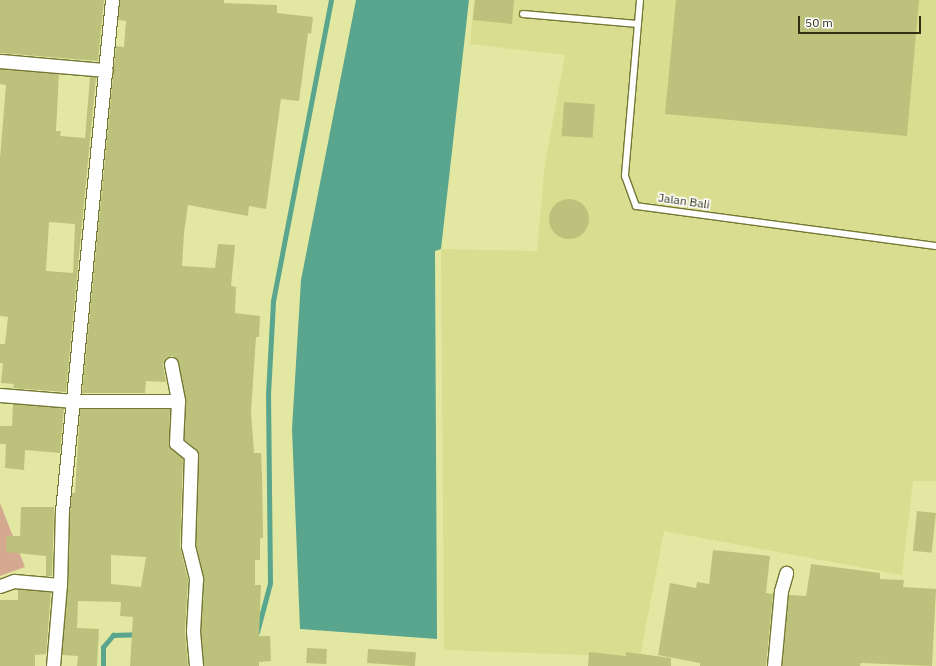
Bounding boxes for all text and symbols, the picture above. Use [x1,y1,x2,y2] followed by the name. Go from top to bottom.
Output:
[800,8,923,34] scale bar
[805,15,833,30] text: 50 m
[657,190,711,212] street label: Jalan Bali

